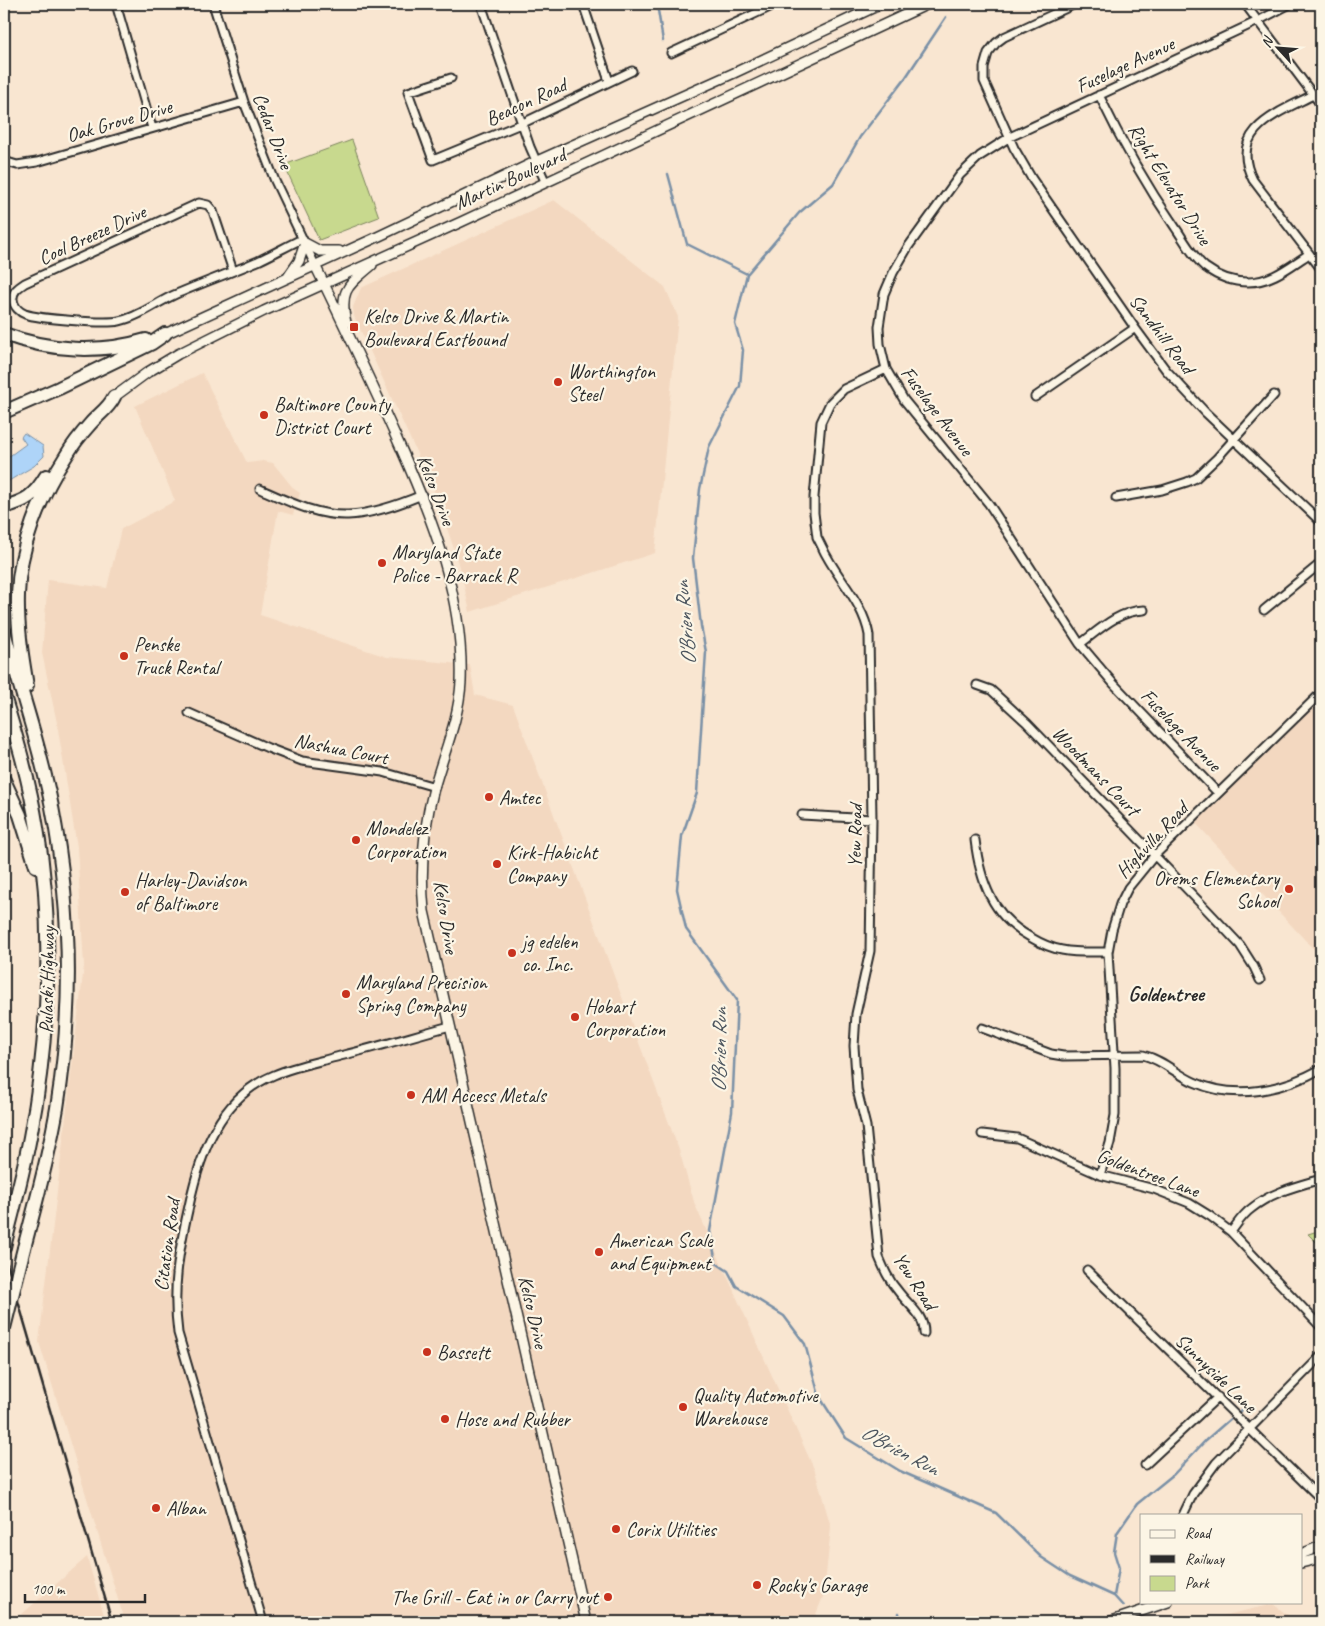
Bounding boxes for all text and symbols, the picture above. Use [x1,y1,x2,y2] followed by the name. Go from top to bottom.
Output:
[1252,22,1302,72] north arrow
[1072,31,1179,99] street label: Fuselage Avenue
[1257,33,1277,50] text: N
[482,71,573,132] street label: Beacon Road
[247,89,299,174] street label: Cedar Drive
[63,94,176,148] street label: Oak Grove Drive
[1123,119,1218,251] street label: Right Elevator Drive
[451,141,572,216] street label: Martin Boulevard
[34,199,151,271] street label: Cool Breeze Drive
[1124,289,1202,381] street label: Sandhill Road
[364,304,509,352] place label: Kelso Drive & Martin Boulevard Eastbound
[348,321,360,333] marker: Kelso Drive & Martin Boulevard Eastbound
[568,359,656,407] place label: Worthington Steel
[895,361,980,462] street label: Fuselage Avenue
[552,376,564,388] marker: Worthington Steel
[274,392,392,440] place label: Baltimore County District Court
[258,409,270,421] marker: Baltimore County District Court
[411,451,461,530] street label: Kelso Drive
[392,540,519,588] place label: Maryland State Police - Barrack R
[376,557,388,569] marker: Maryland State Police - Barrack R
[668,577,702,666] water label: O'Brien Run
[134,632,223,680] place label: Penske Truck Rental
[118,650,130,662] marker: Penske Truck Rental
[1135,683,1228,778] street label: Fuselage Avenue
[1047,721,1147,824] street label: Woodmans Court
[292,728,392,771] street label: Nashua Court
[499,785,541,810] place label: Amtec
[483,791,495,803] marker: Amtec
[1110,794,1196,883] street label: Highvilla Road
[842,801,868,868] street label: Yew Road
[366,816,447,864] place label: Mondelez Corporation
[350,834,362,846] marker: Mondelez Corporation
[507,840,599,888] place label: Kirk-Habicht Company
[491,858,503,870] marker: Kirk-Habicht Company
[1154,866,1283,914] place label: Orems Elementary School
[135,868,247,916] place label: Harley-Davidson of Baltimore
[428,879,464,957] street label: Kelso Drive
[1283,883,1295,895] marker: Orems Elementary School
[119,886,131,898] marker: Harley-Davidson of Baltimore
[34,924,60,1034] street label: Pulaski Highway
[520,929,579,977] place label: jg edelen co. Inc.
[506,947,518,959] marker: jg edelen co. Inc.
[356,970,488,1018] place label: Maryland Precision Spring Company
[1128,981,1206,1007] district label: Goldentree
[340,988,352,1000] marker: Maryland Precision Spring Company
[585,994,666,1042] place label: Hobart Corporation
[705,1005,733,1092] water label: O'Brien Run
[569,1011,581,1023] marker: Hobart Corporation
[421,1083,548,1108] place label: AM Access Metals
[405,1089,417,1101] marker: AM Access Metals
[1093,1143,1204,1204] street label: Goldentree Lane
[148,1194,186,1293] street label: Citation Road
[609,1228,714,1276] place label: American Scale and Equipment
[593,1246,605,1258] marker: American Scale and Equipment
[887,1248,945,1317] street label: Yew Road
[513,1273,554,1352] street label: Kelso Drive
[1170,1328,1263,1419] street label: Sunnyside Lane
[437,1340,492,1365] place label: Bassett
[421,1346,433,1358] marker: Bassett
[693,1383,819,1431] place label: Quality Automotive Warehouse
[677,1401,689,1413] marker: Quality Automotive Warehouse
[455,1407,572,1432] place label: Hose and Rubber
[439,1413,451,1425] marker: Hose and Rubber
[857,1419,946,1482] water label: O'Brien Run
[166,1496,207,1521] place label: Alban
[150,1502,162,1514] marker: Alban
[1140,1514,1302,1604] legend
[626,1517,718,1542] place label: Corix Utilities
[610,1523,622,1535] marker: Corix Utilities
[1185,1524,1212,1543] text: Road
[1185,1550,1226,1569] text: Railway
[25,1571,145,1603] scale bar
[767,1573,869,1598] place label: Rocky's Garage
[1185,1574,1210,1593] text: Park
[751,1579,763,1591] marker: Rocky's Garage
[32,1580,66,1599] text: 100 m
[391,1585,600,1610] place label: The Grill - Eat in or Carry out
[602,1591,614,1603] marker: The Grill - Eat in or Carry out

